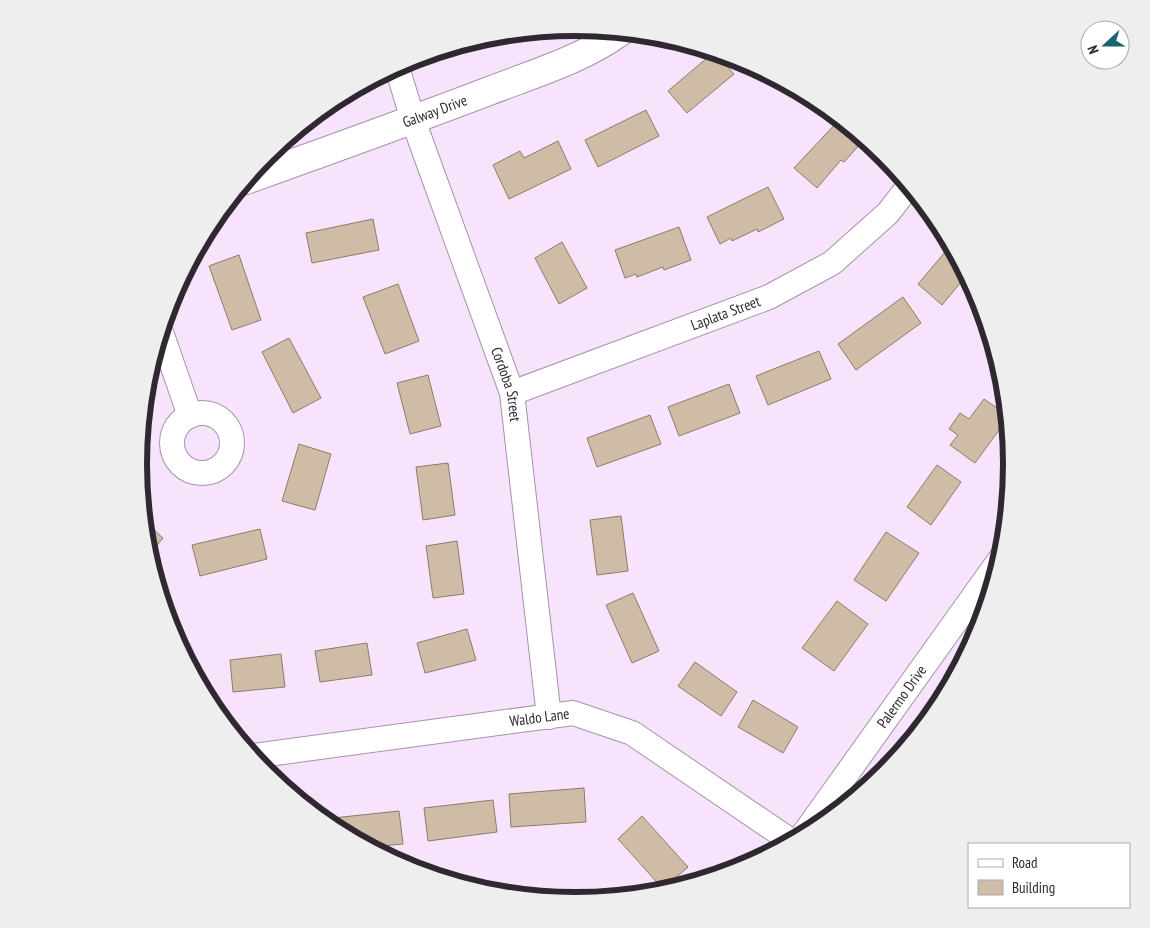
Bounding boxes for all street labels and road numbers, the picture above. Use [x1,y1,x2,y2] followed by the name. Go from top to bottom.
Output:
[400,90,470,132] street label: Galway Drive
[688,291,763,334] street label: Laplata Street
[487,344,525,423] street label: Cordoba Street
[873,661,930,732] street label: Palermo Drive
[508,704,570,730] street label: Waldo Lane

